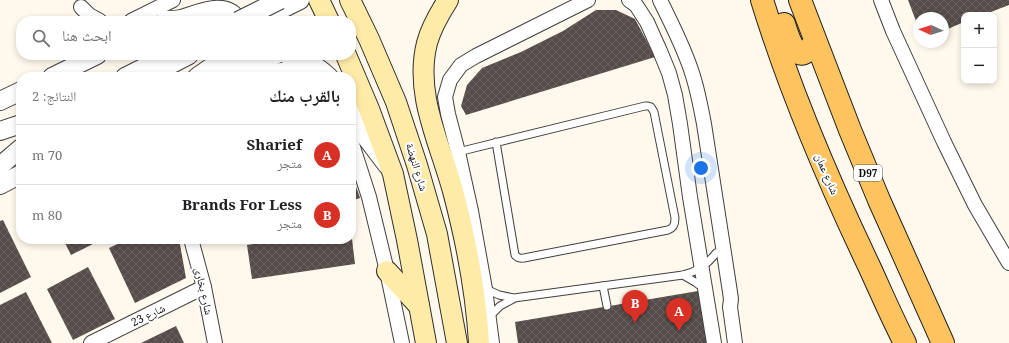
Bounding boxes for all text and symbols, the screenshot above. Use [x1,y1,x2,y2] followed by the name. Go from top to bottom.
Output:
[913,12,949,48] north arrow
[961,12,997,84] map controls
[961,12,997,48] button: +
[16,16,356,60] search box
[62,25,112,45] text: ابحث هنا
[30,27,52,49] icon: search
[961,48,997,84] button: −
[269,84,340,107] text: بالقرب منك
[32,87,76,105] text: النتائج: 2
[246,134,302,154] text: Sharief
[403,141,432,193] street label: شارع النهضة
[32,146,62,164] text: 70 m
[322,146,332,164] text: A
[812,151,843,197] street label: شارع عمان
[277,154,302,172] text: متجر
[691,158,711,178] your location
[854,165,882,181] road number: D97
[182,194,302,214] text: Brands For Less
[32,206,62,224] text: 80 m
[323,206,331,224] text: B
[277,214,302,232] text: متجر
[192,266,217,316] street label: شارع بخارى
[622,290,648,323] pin: B
[666,298,692,331] pin: A
[128,300,167,329] street label: شارع 23

